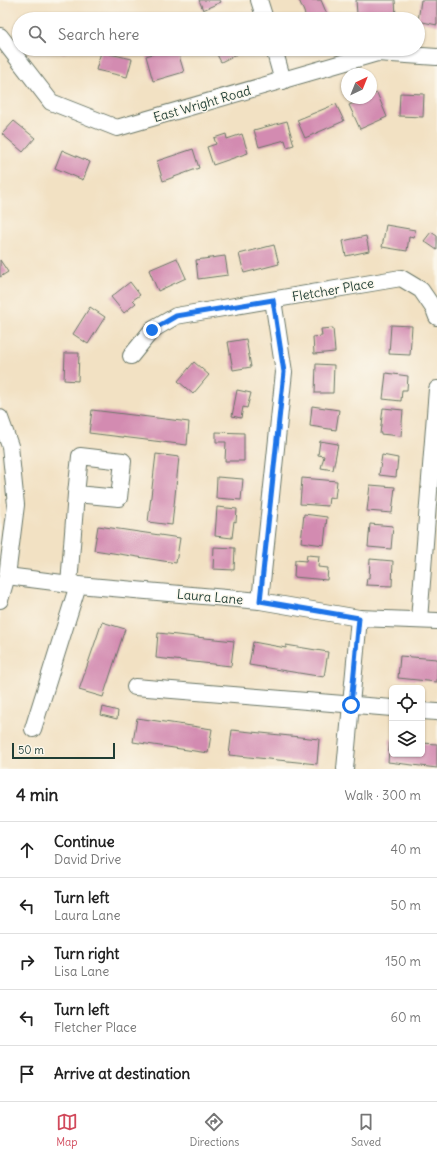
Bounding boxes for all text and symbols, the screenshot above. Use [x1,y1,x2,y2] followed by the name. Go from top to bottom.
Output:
[12,12,425,56] search box
[26,23,48,45] icon: search
[58,25,139,44] text: Search here
[341,68,377,104] north arrow
[151,82,253,126] street label: East Wright Road
[291,274,375,306] street label: Fletcher Place
[143,321,161,339] route end
[176,586,244,608] street label: Laura Lane
[389,685,425,757] map controls
[389,685,425,721] button: locate
[342,696,360,714] route start
[389,721,425,757] button: layers
[12,741,115,760] scale bar
[18,743,44,757] text: 50 m
[16,784,58,806] text: 4 min
[345,787,421,804] text: Walk · 300 m
[54,832,115,851] text: Continue
[16,839,38,861] icon: ahead
[390,841,421,858] text: 40 m
[54,851,121,868] text: David Drive
[54,888,109,907] text: Turn left
[16,895,38,917] icon: left
[390,897,421,914] text: 50 m
[54,907,121,924] text: Laura Lane
[54,944,119,963] text: Turn right
[16,951,38,973] icon: right
[385,953,421,970] text: 150 m
[54,963,109,980] text: Lisa Lane
[54,1000,109,1019] text: Turn left
[16,1007,38,1029] icon: left
[390,1009,421,1026] text: 60 m
[54,1019,137,1036] text: Fletcher Place
[16,1063,38,1085] icon: arrive
[54,1064,190,1083] text: Arrive at destination
[56,1111,78,1149] tab: Map
[190,1111,239,1149] tab: Directions
[351,1111,381,1149] tab: Saved

